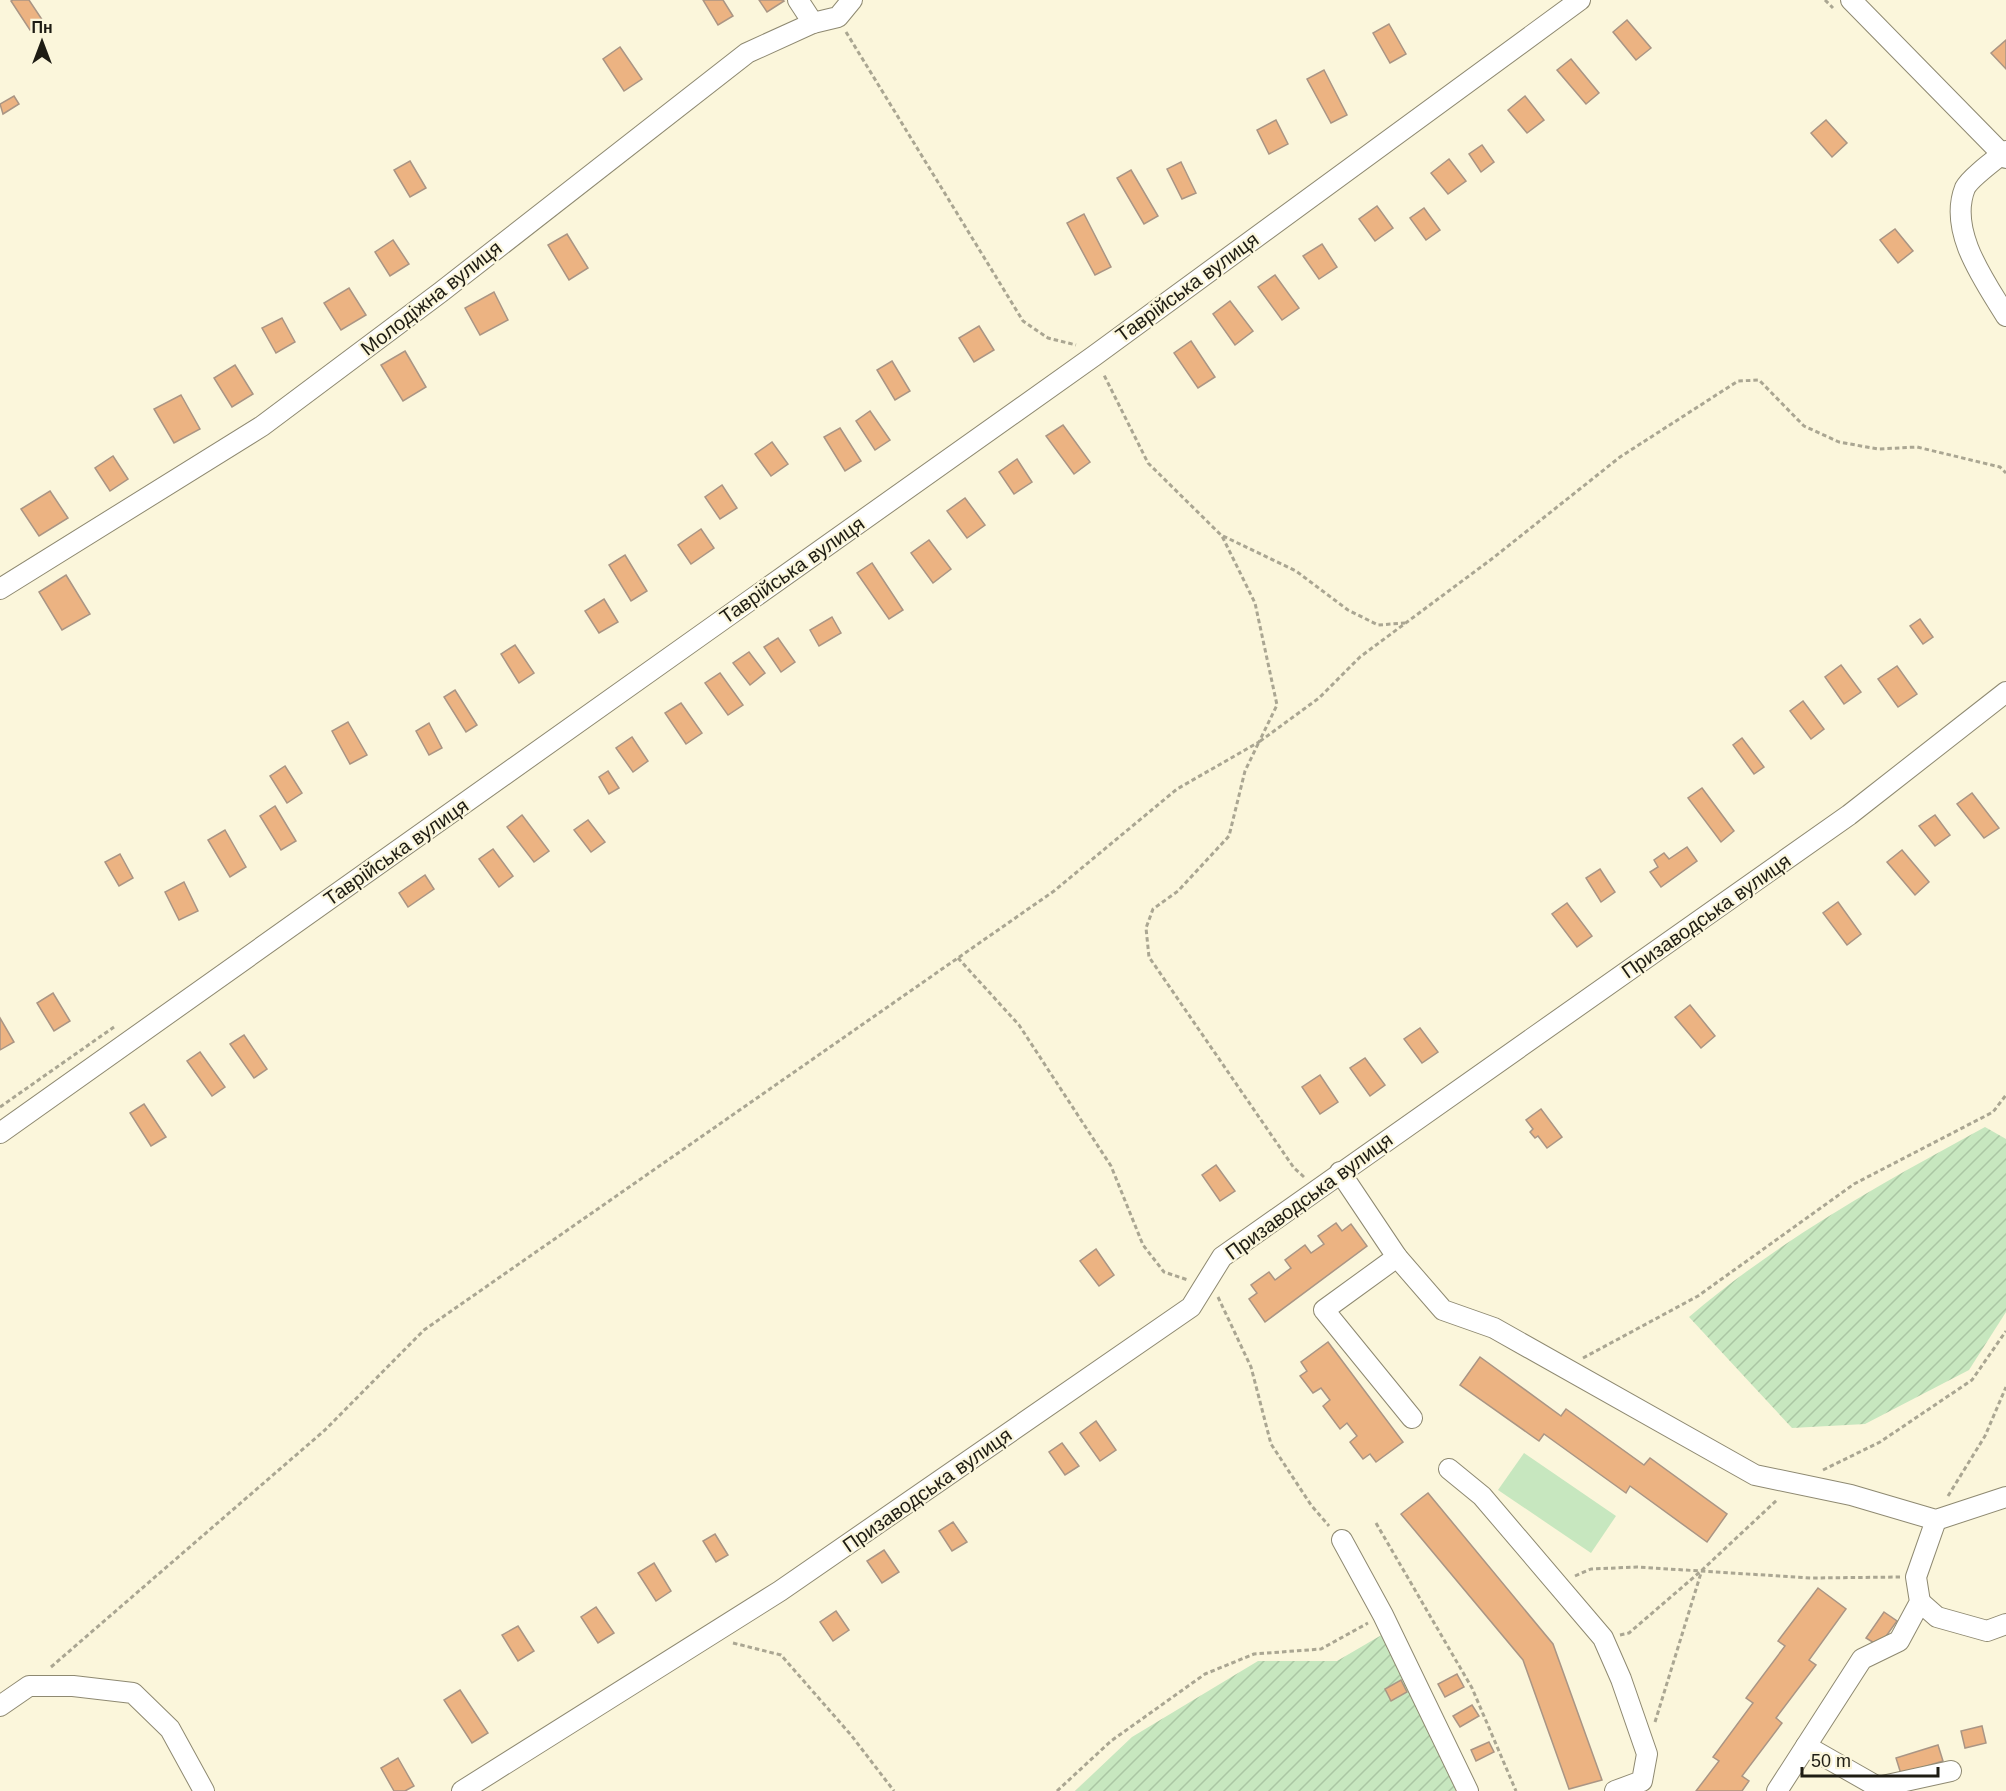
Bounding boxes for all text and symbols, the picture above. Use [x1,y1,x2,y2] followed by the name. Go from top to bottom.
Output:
[12,12,72,72] north arrow
[31,19,53,36] text: Пн
[1111,228,1263,346] street label: Таврійська вулиця
[356,236,506,360] street label: Молодіжна вулиця
[716,512,868,628] street label: Таврійська вулиця
[320,794,472,910] street label: Таврійська вулиця
[1617,849,1795,983] street label: Призаводська вулиця
[1221,1128,1397,1264] street label: Призаводська вулиця
[838,1423,1016,1557] street label: Призаводська вулиця
[1802,1740,1938,1778] scale bar
[1811,1751,1851,1771] text: 50 m

